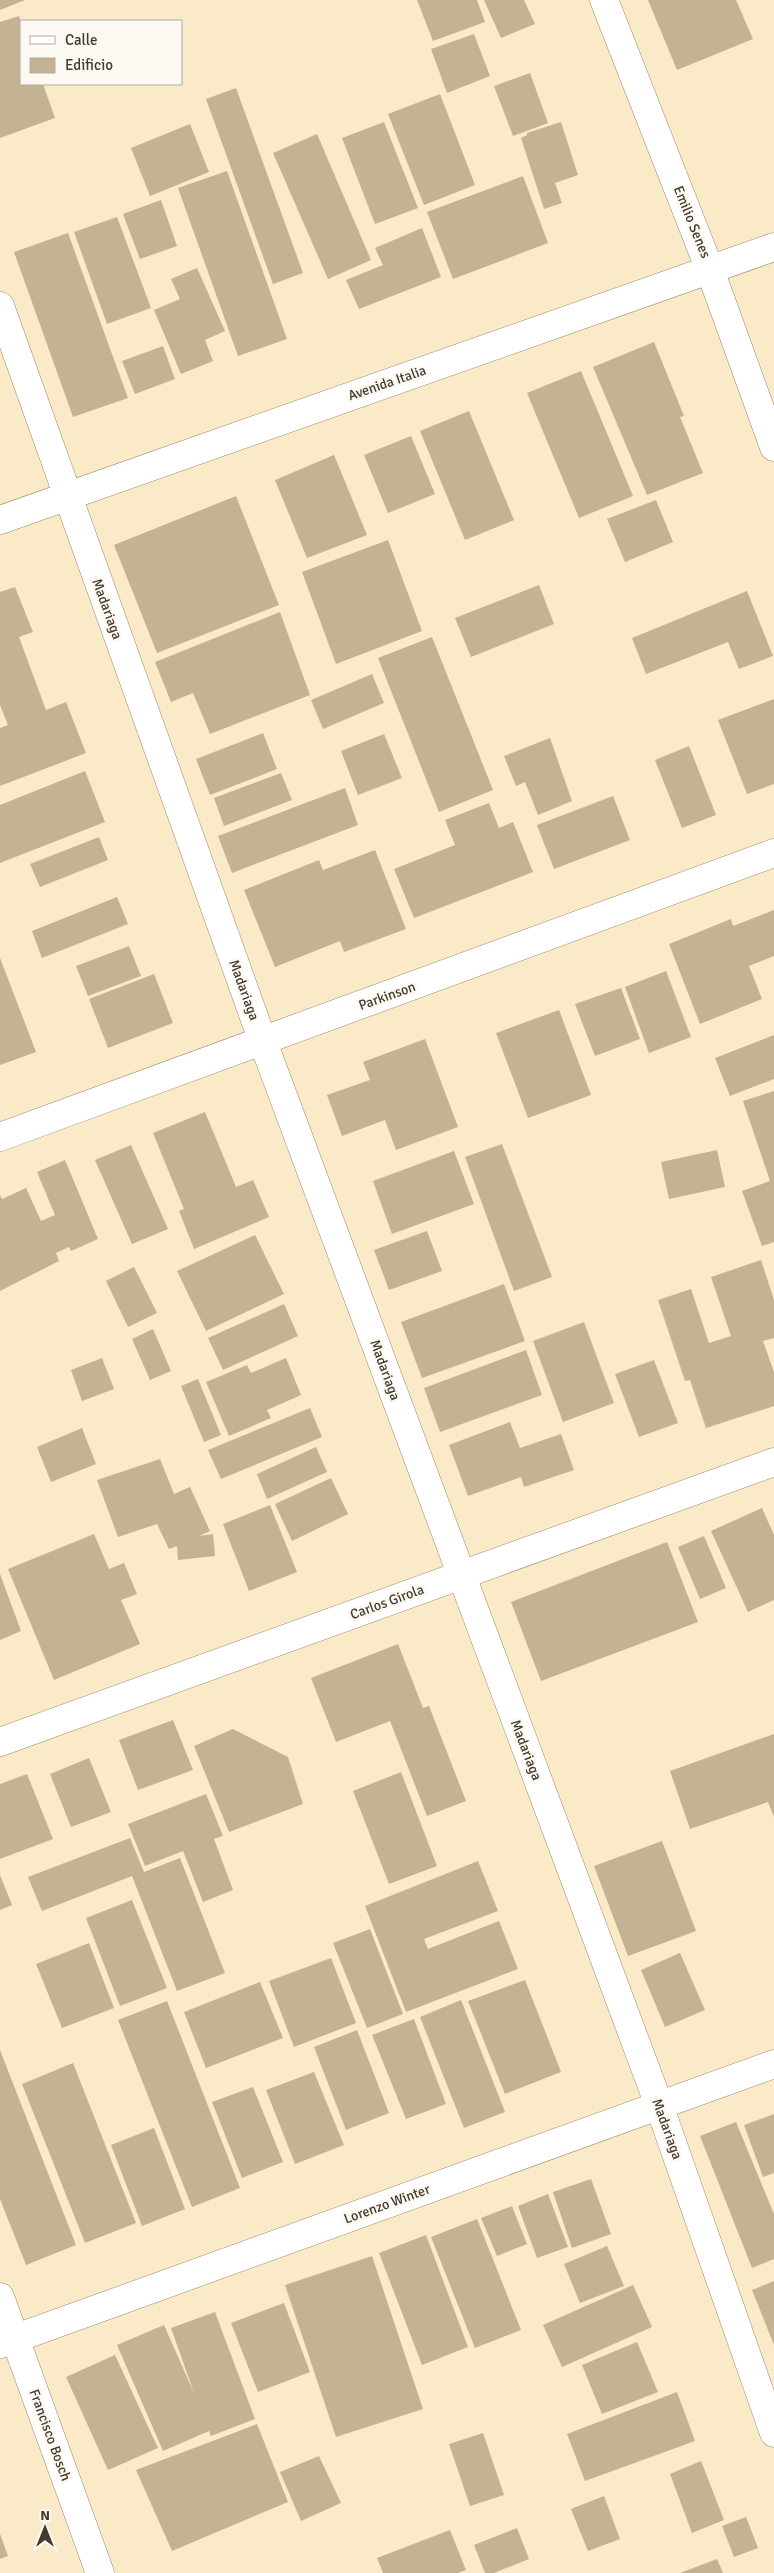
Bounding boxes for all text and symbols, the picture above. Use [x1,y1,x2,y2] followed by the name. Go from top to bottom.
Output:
[20,20,182,85] legend
[65,31,98,49] text: Calle
[65,56,113,74] text: Edificio
[670,183,714,261] street label: Emilio Senes
[346,362,428,404] street label: Avenida Italia
[88,576,126,642] street label: Madariaga
[225,957,263,1023] street label: Madariaga
[356,978,418,1014] street label: Parkinson
[366,1337,404,1403] street label: Madariaga
[348,1581,426,1623] street label: Carlos Girola
[507,1717,545,1783] street label: Madariaga
[648,2096,686,2162] street label: Madariaga
[342,2180,433,2227] street label: Lorenzo Winter
[26,2387,74,2483] street label: Francisco Bosch
[20,2503,70,2553] north arrow
[40,2507,50,2524] text: N

